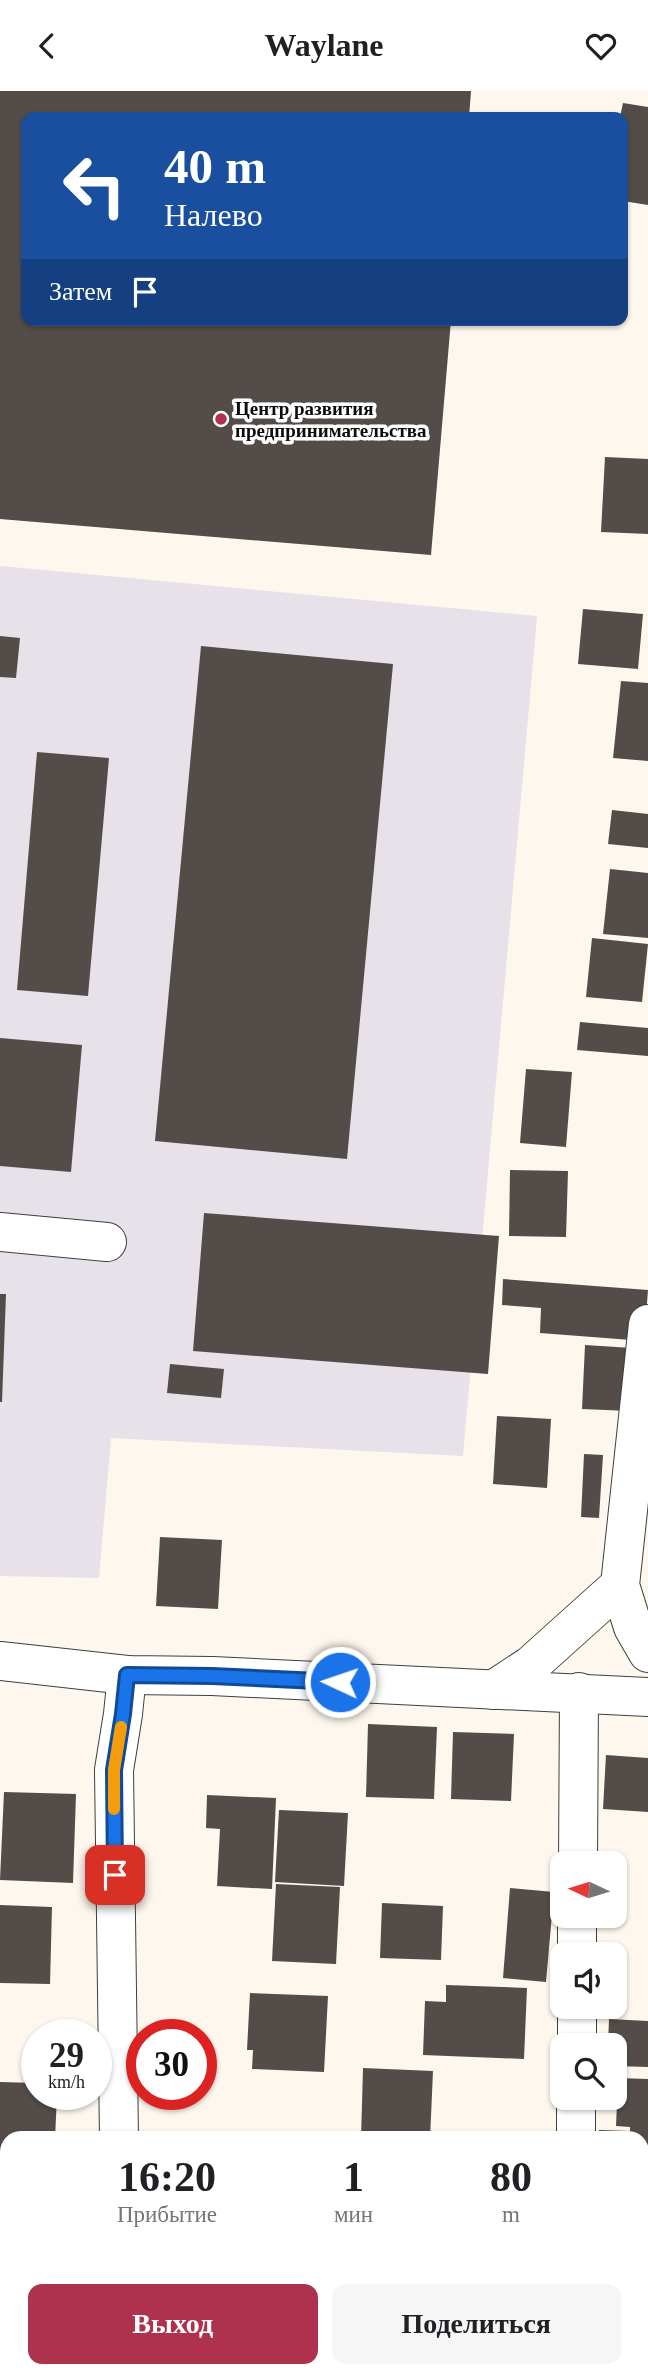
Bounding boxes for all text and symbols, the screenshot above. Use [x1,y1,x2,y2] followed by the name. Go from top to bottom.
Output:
[28,27,66,65] icon: back
[264,27,384,63] text: Waylane
[582,27,620,65] icon: heart
[164,139,266,194] text: 40 m
[49,140,140,231] icon: left
[164,197,263,233] text: Налево
[126,273,164,311] icon: arrive
[49,277,112,306] text: Затем
[235,398,427,441] place label: Центр развития предпринимательства
[213,411,229,427] marker: Центр развития предпринимательства
[303,1645,377,1719] position arrow
[85,1845,145,1905] pin
[550,1851,626,1929] north arrow
[550,1851,627,2110] map controls
[96,1856,134,1894] icon: arrive
[550,1942,627,2019] button: sound
[126,2019,217,2110] speed limit sign: 30
[550,2033,627,2110] button: search
[49,2036,84,2075] text: 29
[48,2072,85,2092] text: km/h
[118,2154,216,2200] text: 16:20
[343,2154,364,2200] text: 1
[490,2154,532,2200] text: 80
[117,2202,217,2227] text: Прибытие
[334,2202,373,2227] text: мин
[502,2202,520,2227] text: m
[28,2284,318,2364] button: Выход
[332,2284,621,2364] button: Поделиться

